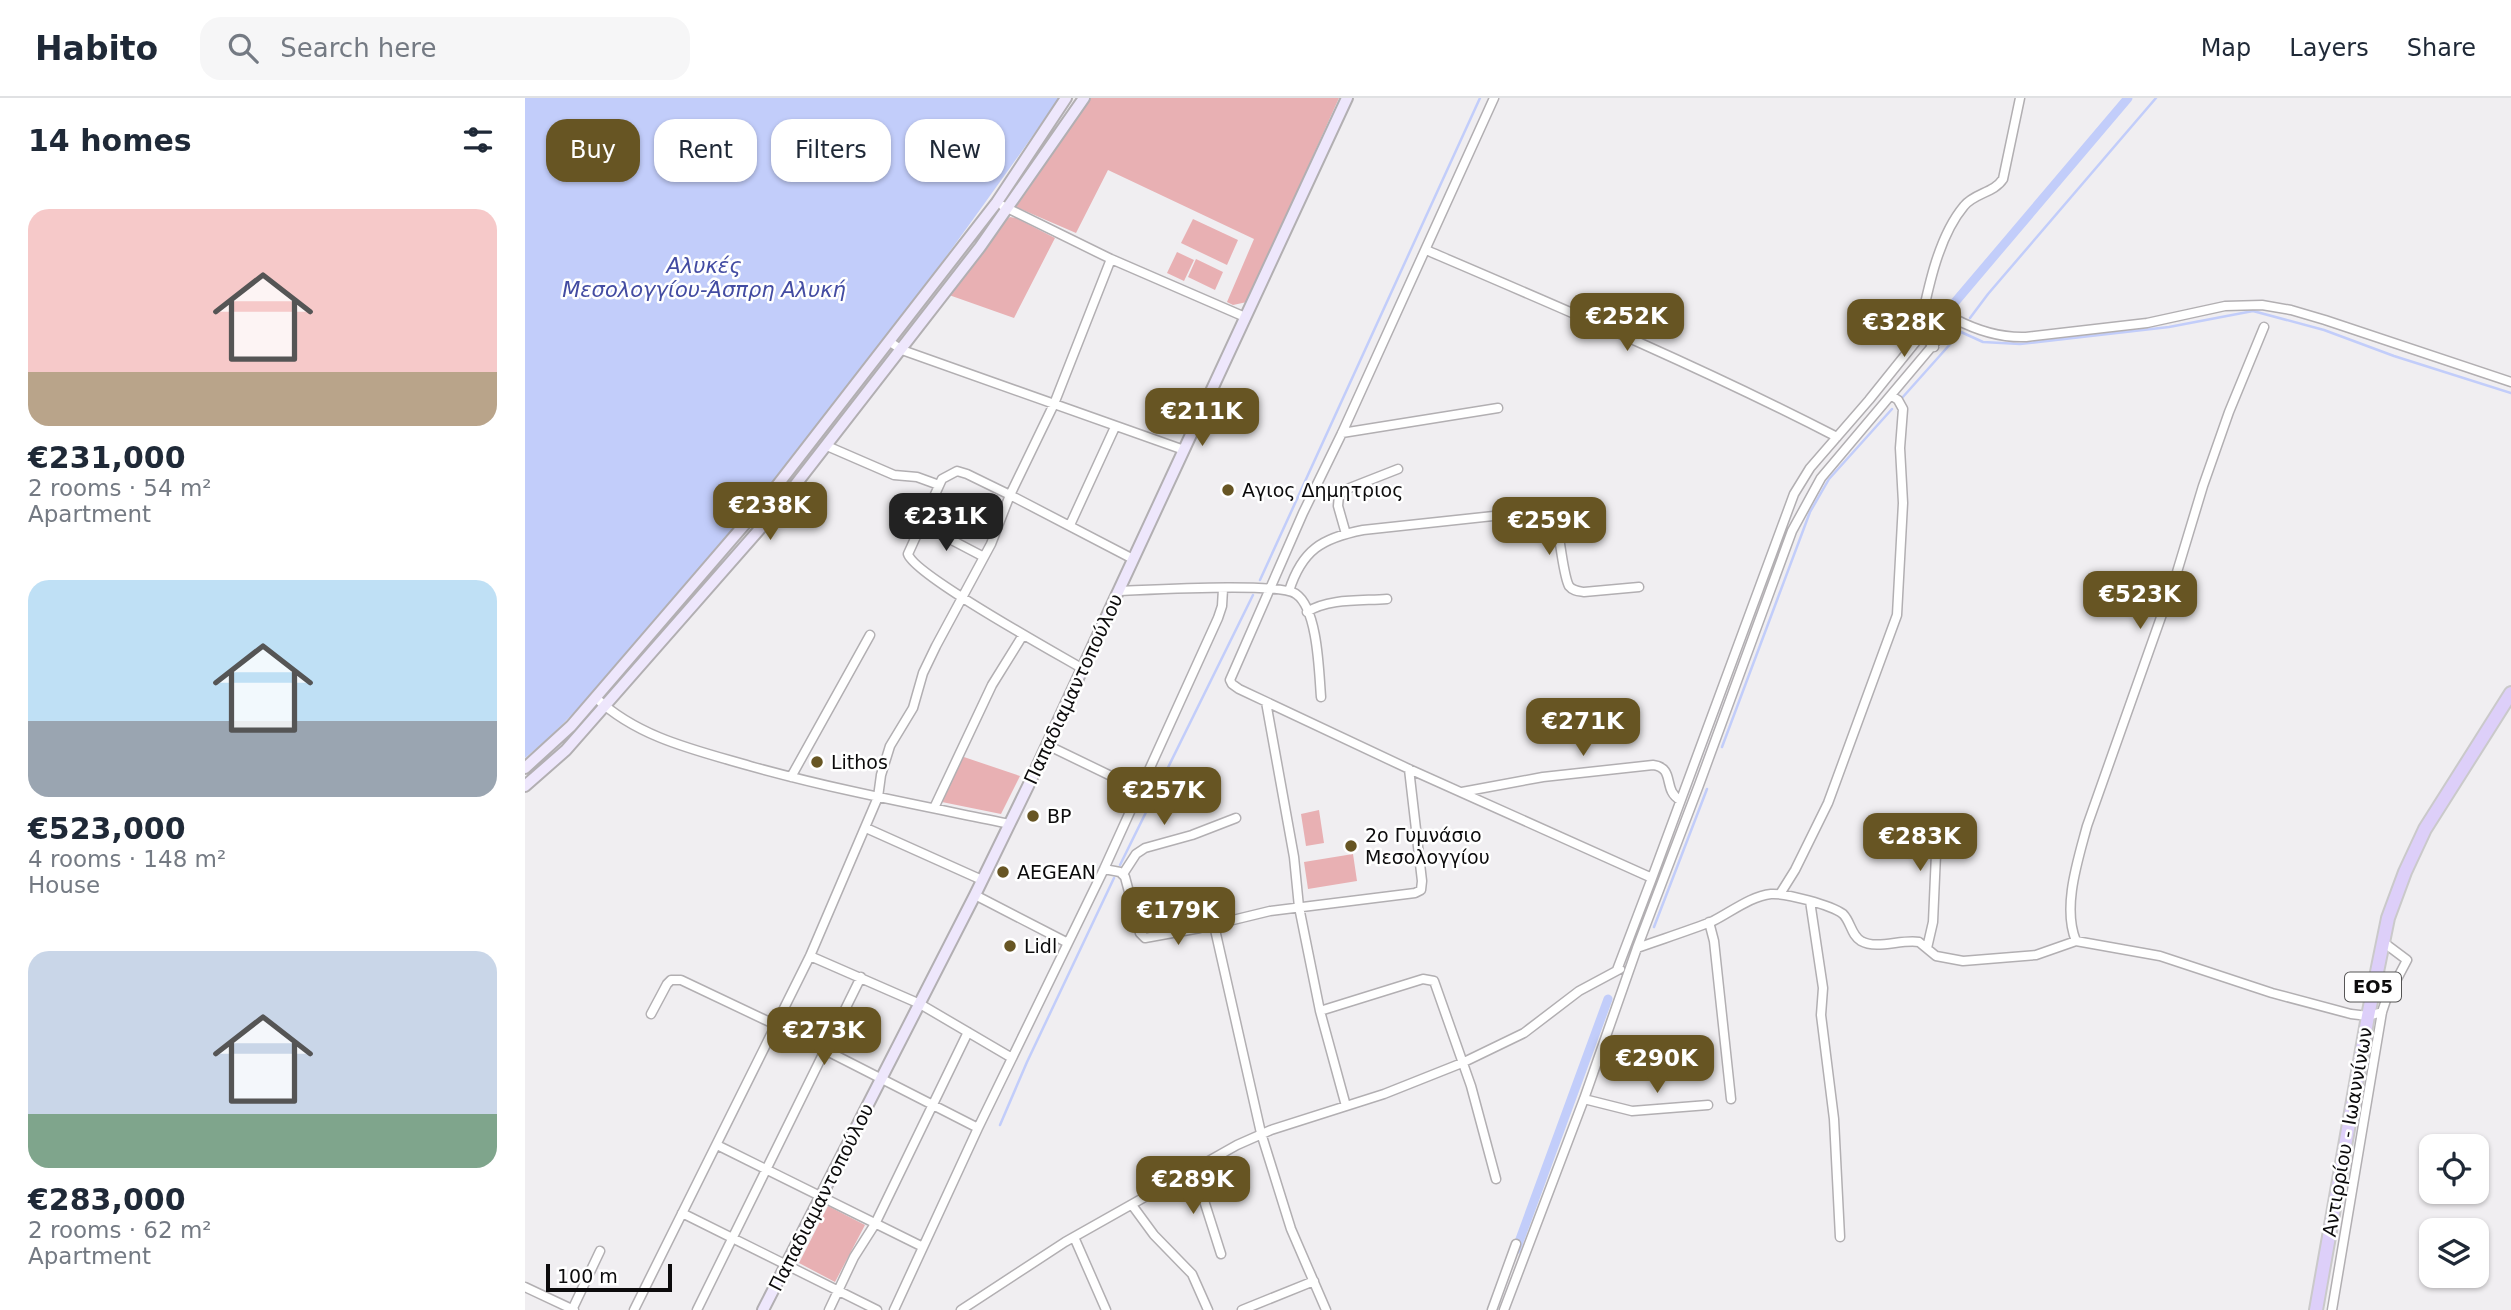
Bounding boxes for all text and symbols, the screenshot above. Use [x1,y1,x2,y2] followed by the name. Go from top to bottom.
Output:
[200,17,690,80] search box
[35,29,158,68] text: Habito
[224,29,262,67] icon: search
[280,33,436,63] text: Search here
[2201,34,2251,62] text: Map
[2289,34,2369,62] text: Layers
[2407,34,2476,62] text: Share
[546,119,640,182] chip: Buy
[654,119,757,182] chip: Rent
[771,119,891,182] chip: Filters
[905,119,1005,182] chip: New
[459,121,497,159] icon: filters
[28,123,192,158] text: 14 homes
[200,254,326,380] icon: home
[562,254,846,302] water label: Αλυκές Μεσολογγίου-Άσπρη Αλυκή
[1578,294,1676,353] pin: €252K
[1855,300,1953,359] pin: €328K
[1586,303,1668,329] text: €252K
[1863,309,1945,335] text: €328K
[1153,388,1251,448] pin: €211K
[1161,398,1243,424] text: €211K
[28,440,186,475] text: €231,000
[28,475,212,501] text: 2 rooms · 54 m²
[1242,479,1403,501] place label: Αγιος Δημητριος
[721,482,819,542] pin: €238K
[1220,482,1236,498] marker: Αγιος Δημητριος
[729,492,811,518] text: €238K
[897,494,995,553] pin: €231K
[1500,498,1598,557] pin: €259K
[28,501,151,527] text: Apartment
[905,503,987,529] text: €231K
[1508,507,1590,533] text: €259K
[2091,572,2189,631] pin: €523K
[2099,581,2181,607] text: €523K
[1019,590,1127,788] street label: Παπαδιαμαντοπούλου
[200,625,326,751] icon: home
[1534,698,1632,758] pin: €271K
[1542,708,1624,734] text: €271K
[831,751,888,773] place label: Lithos
[809,754,825,770] marker: Lithos
[1115,768,1213,827] pin: €257K
[1123,777,1205,803] text: €257K
[1047,805,1072,827] place label: BP
[1025,808,1041,824] marker: BP
[28,811,186,846] text: €523,000
[1871,814,1969,873] pin: €283K
[1879,823,1961,849] text: €283K
[1365,824,1490,868] place label: 2ο Γυμνάσιο Μεσολογγίου
[1343,838,1359,854] marker: 2ο Γυμνάσιο Μεσολογγίου
[28,846,226,872] text: 4 rooms · 148 m²
[1017,861,1096,883] place label: AEGEAN
[995,864,1011,880] marker: AEGEAN
[28,872,100,898] text: House
[1129,888,1227,947] pin: €179K
[1137,897,1219,923] text: €179K
[1024,935,1057,957] place label: Lidl
[1002,938,1018,954] marker: Lidl
[2345,972,2401,1002] road number: ΕΟ5
[200,996,326,1122] icon: home
[775,1007,873,1067] pin: €273K
[783,1017,865,1043] text: €273K
[2318,1025,2376,1239] street label: Αντιρρίου - Ιωαννίνων
[1608,1035,1706,1095] pin: €290K
[1616,1045,1698,1071] text: €290K
[764,1100,878,1294] street label: Παπαδιαμαντοπούλου
[2419,1134,2489,1288] map controls
[2419,1134,2489,1204] button: locate
[1144,1156,1242,1216] pin: €289K
[1152,1166,1234,1192] text: €289K
[28,1182,186,1217] text: €283,000
[28,1217,212,1243] text: 2 rooms · 62 m²
[2419,1218,2489,1288] button: layers
[28,1243,151,1269] text: Apartment
[546,1261,672,1293] scale bar
[557,1265,618,1287] text: 100 m

